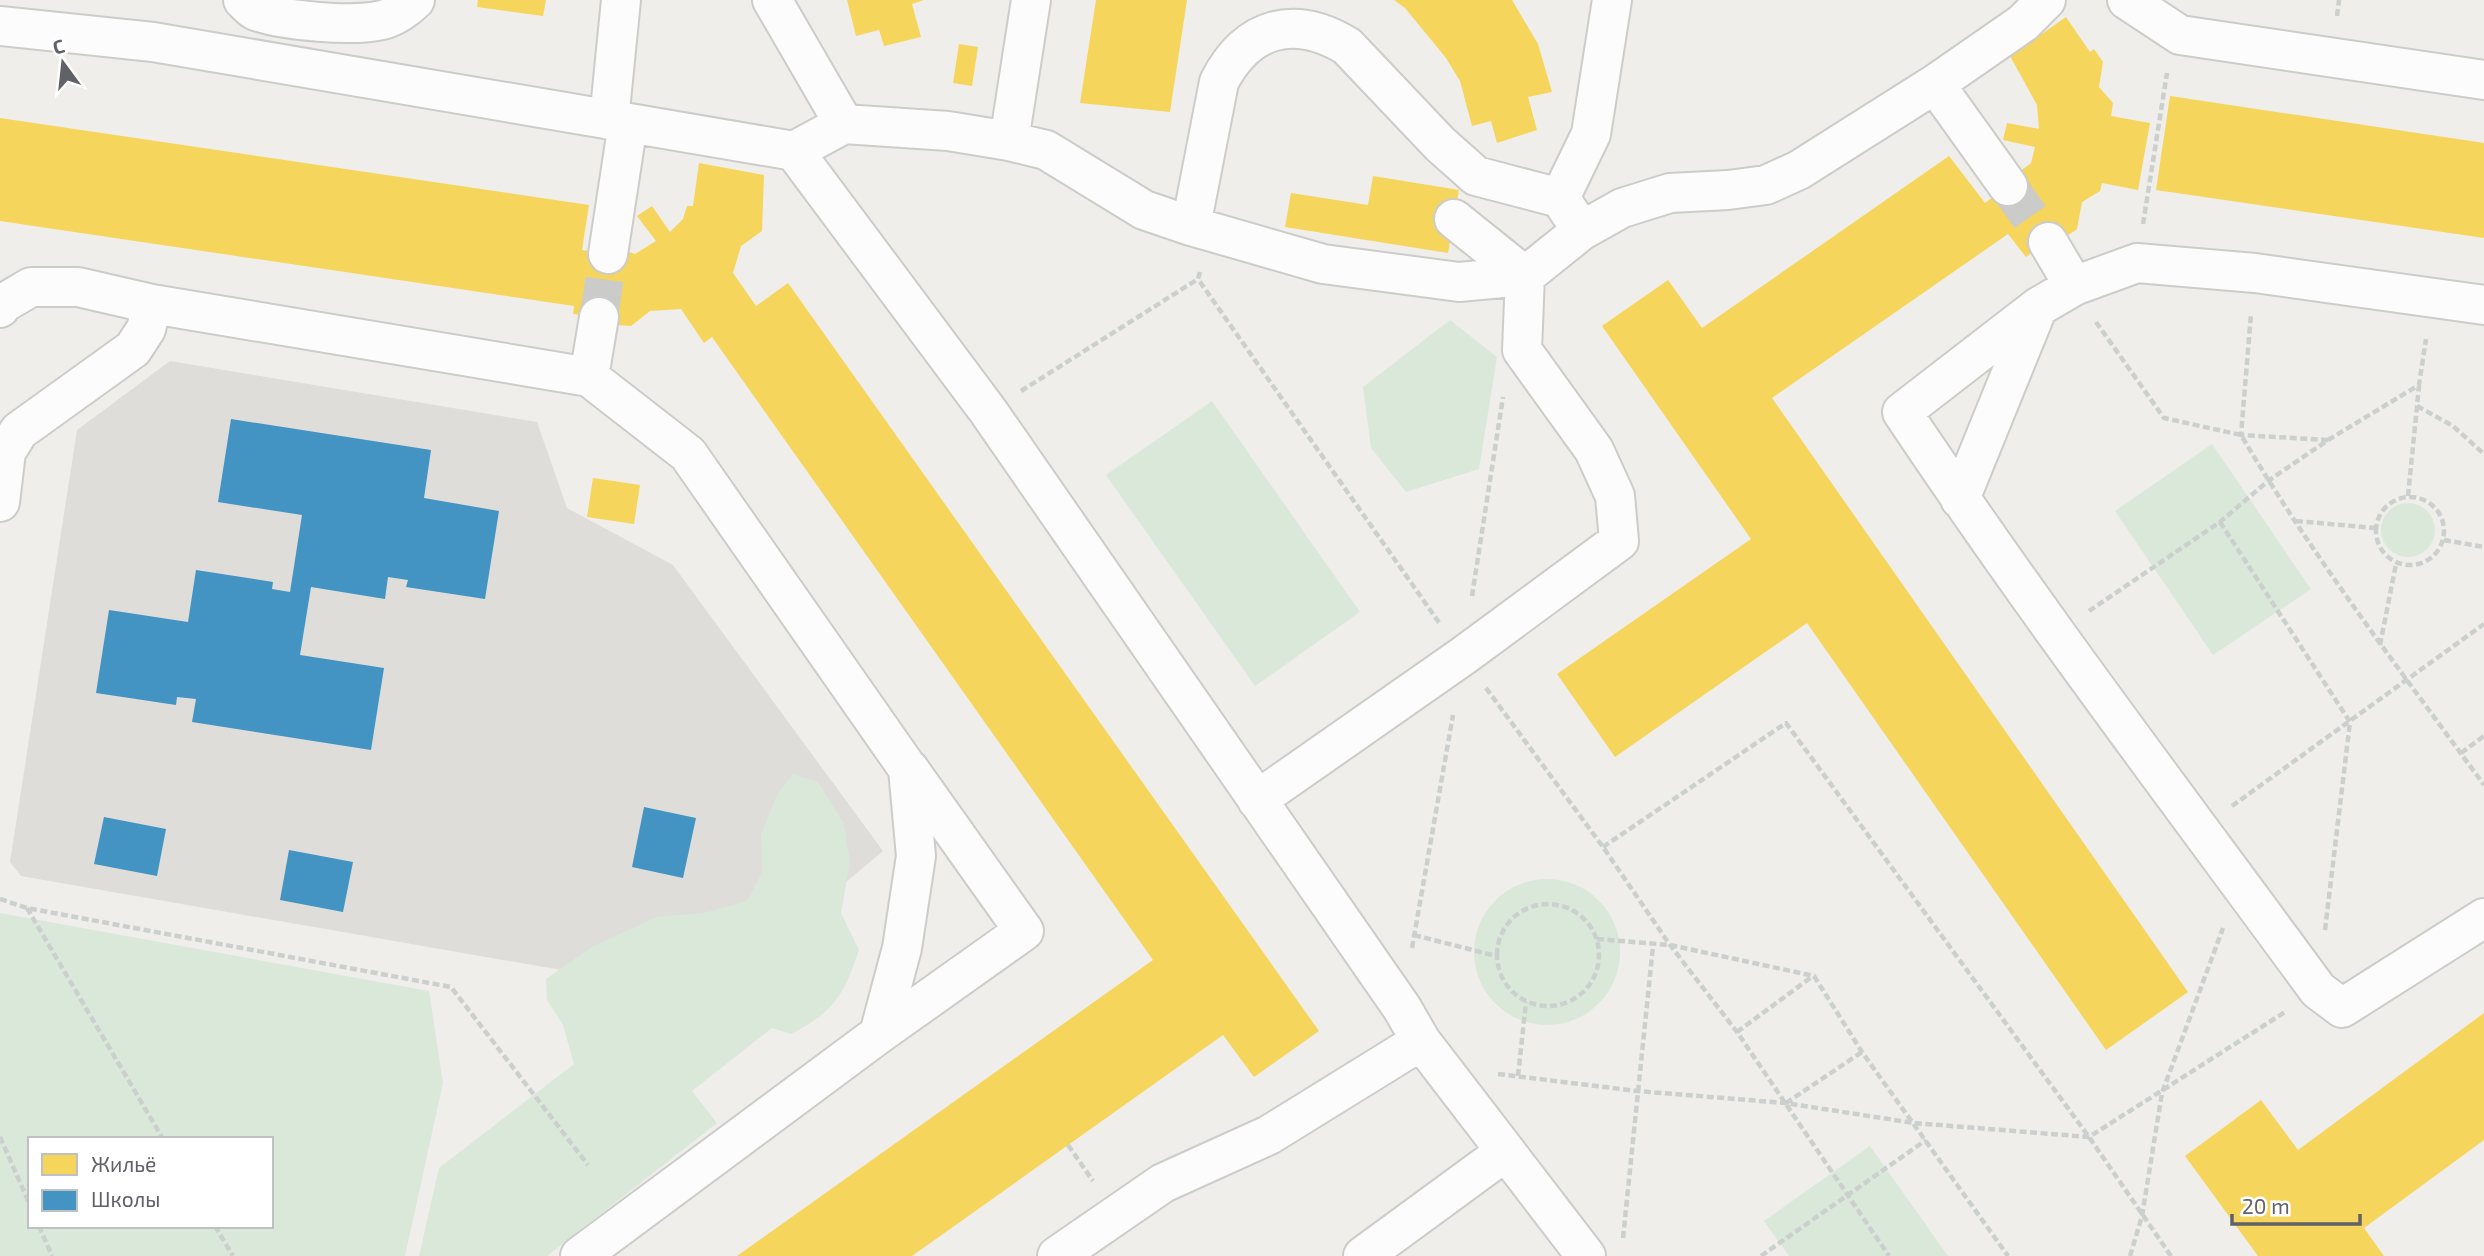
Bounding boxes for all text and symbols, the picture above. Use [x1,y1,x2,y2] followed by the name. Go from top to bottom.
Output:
[28,28,98,98] north arrow
[50,34,67,59] text: С
[28,1137,273,1228] legend
[91,1151,156,1176] text: Жильё
[2232,1182,2360,1226] scale bar
[91,1186,160,1211] text: Школы
[2242,1193,2290,1218] text: 20 m

